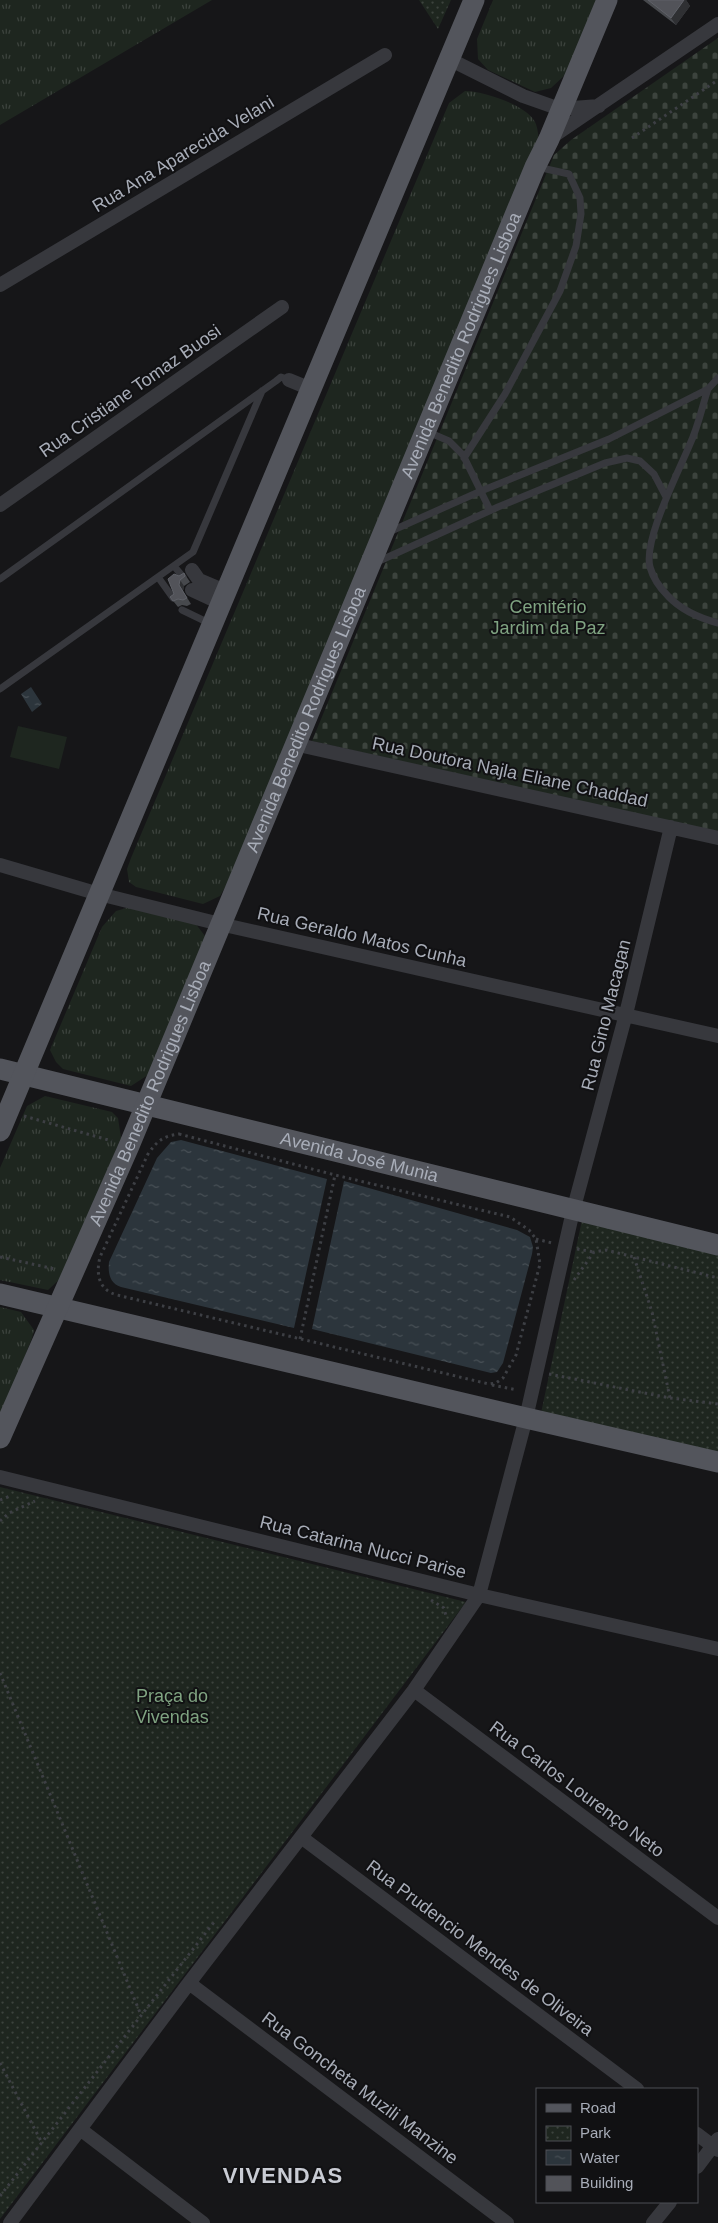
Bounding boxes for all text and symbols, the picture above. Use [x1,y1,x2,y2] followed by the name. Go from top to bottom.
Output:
[89,92,277,216] street label: Rua Ana Aparecida Velani
[397,208,525,481] street label: Avenida Benedito Rodrigues Lisboa
[35,321,225,461] street label: Rua Cristiane Tomaz Buosi
[242,583,370,855] street label: Avenida Benedito Rodrigues Lisboa
[490,597,606,638] park label: Cemitério Jardim da Paz
[370,733,650,811] street label: Rua Doutora Najla Eliane Chaddad
[255,903,470,971] street label: Rua Geraldo Matos Cunha
[578,937,634,1093] street label: Rua Gino Macagan
[85,957,215,1229] street label: Avenida Benedito Rodrigues Lisboa
[278,1128,441,1186] street label: Avenida José Munia
[258,1512,468,1582] street label: Rua Catarina Nucci Parise
[135,1686,209,1727] park label: Praça do Vivendas
[486,1717,668,1861] street label: Rua Carlos Lourenço Neto
[363,1856,598,2041] street label: Rua Prudencio Mendes de Oliveira
[258,2008,462,2168] street label: Rua Goncheta Muzili Manzine
[536,2088,698,2203] legend
[580,2099,616,2116] text: Road
[580,2124,611,2141] text: Park
[580,2149,619,2166] text: Water
[223,2163,343,2188] district label: VIVENDAS
[580,2174,633,2191] text: Building

